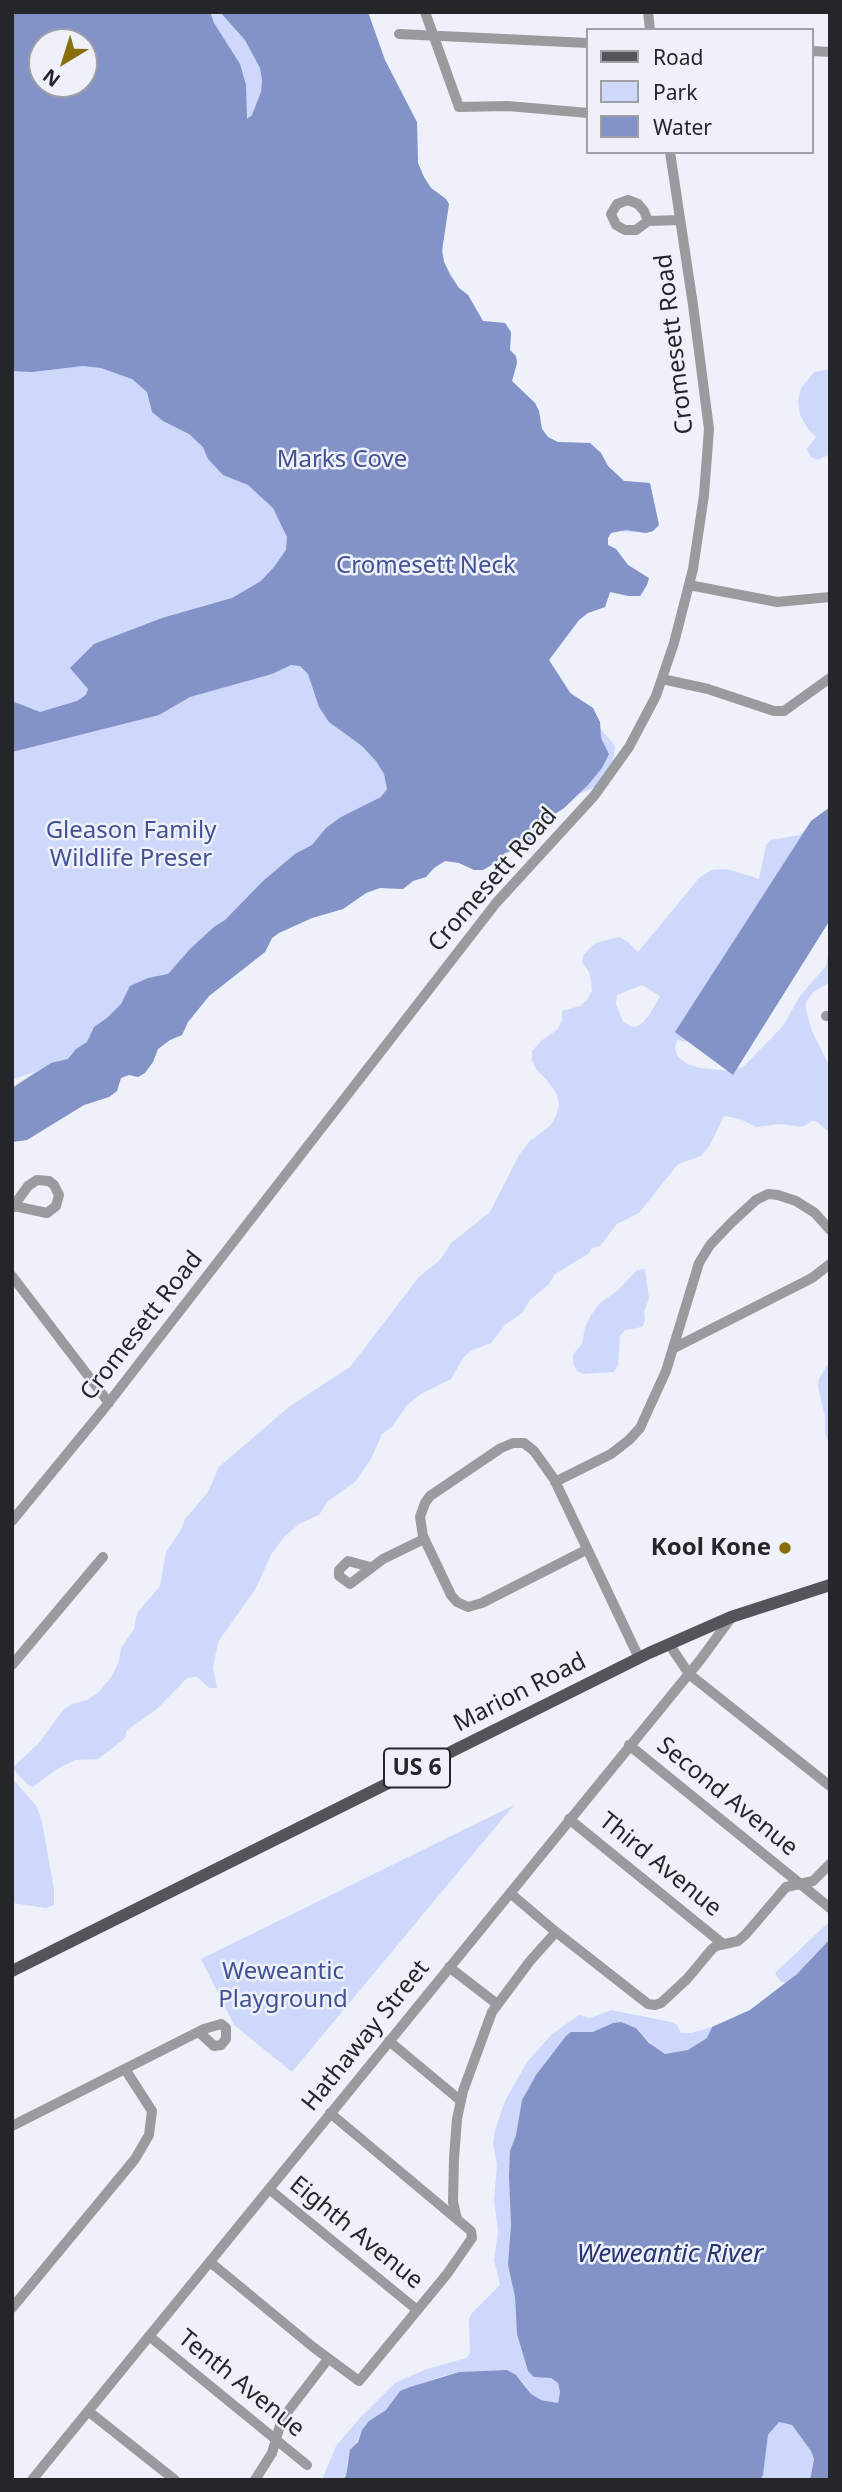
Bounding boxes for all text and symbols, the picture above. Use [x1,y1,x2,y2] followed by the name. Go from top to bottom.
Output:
[28,28,98,98] north arrow
[586,28,814,154] legend
[653,43,703,71] text: Road
[37,63,65,93] text: N
[653,78,697,106] text: Park
[653,113,712,141] text: Water
[650,252,700,436] street label: Cromesett Road
[277,446,407,474] park label: Marks Cove
[336,552,516,580] park label: Cromesett Neck
[423,802,563,958] street label: Cromesett Road
[46,817,216,873] park label: Gleason Family Wildlife Preser
[75,1246,209,1406] street label: Cromesett Road
[651,1534,771,1562] place label: Kool Kone
[777,1540,793,1556] marker: Kool Kone
[449,1647,591,1739] street label: Marion Road
[651,1731,803,1863] street label: Second Avenue
[384,1749,450,1788] road number: US 6
[593,1807,727,1923] street label: Third Avenue
[296,1955,436,2117] street label: Hathaway Street
[218,1958,348,2014] park label: Weweantic Playground
[284,2170,428,2296] street label: Eighth Avenue
[577,2239,763,2271] water label: Weweantic River
[172,2324,310,2444] street label: Tenth Avenue

